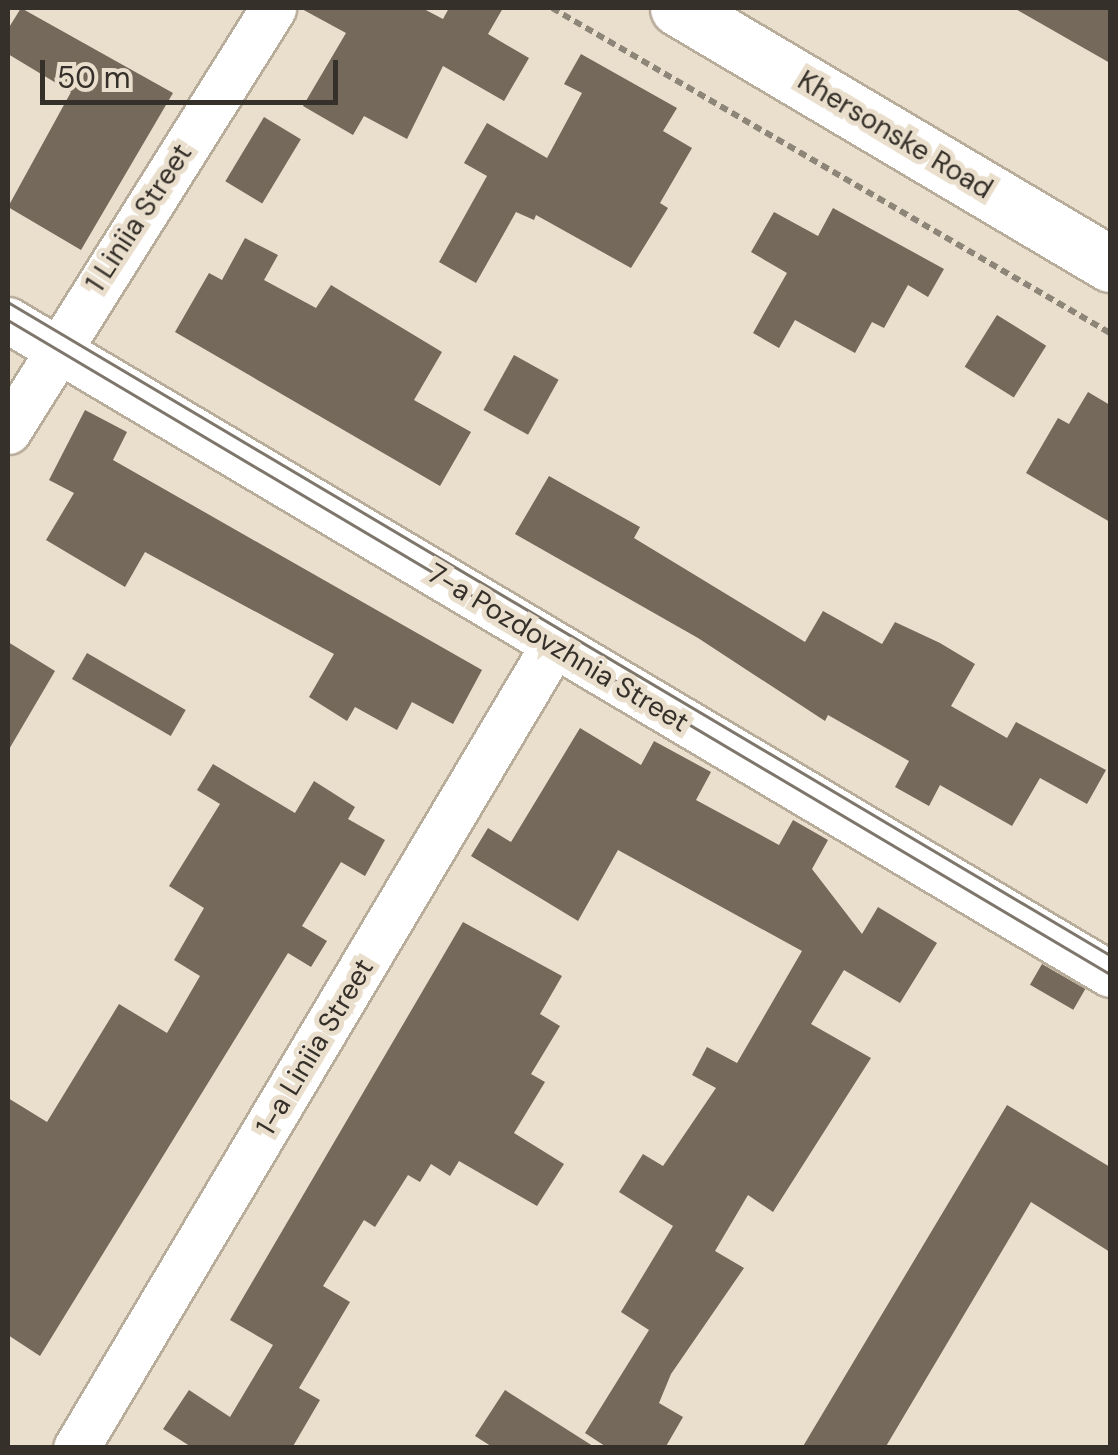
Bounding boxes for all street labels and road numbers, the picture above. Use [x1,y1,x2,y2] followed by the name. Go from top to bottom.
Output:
[792,64,998,206] street label: Khersonske Road
[79,138,199,298] street label: 1 Liniia Street
[421,557,695,739] street label: 7-a Pozdovzhnia Street
[249,953,381,1141] street label: 1-a Liniia Street

